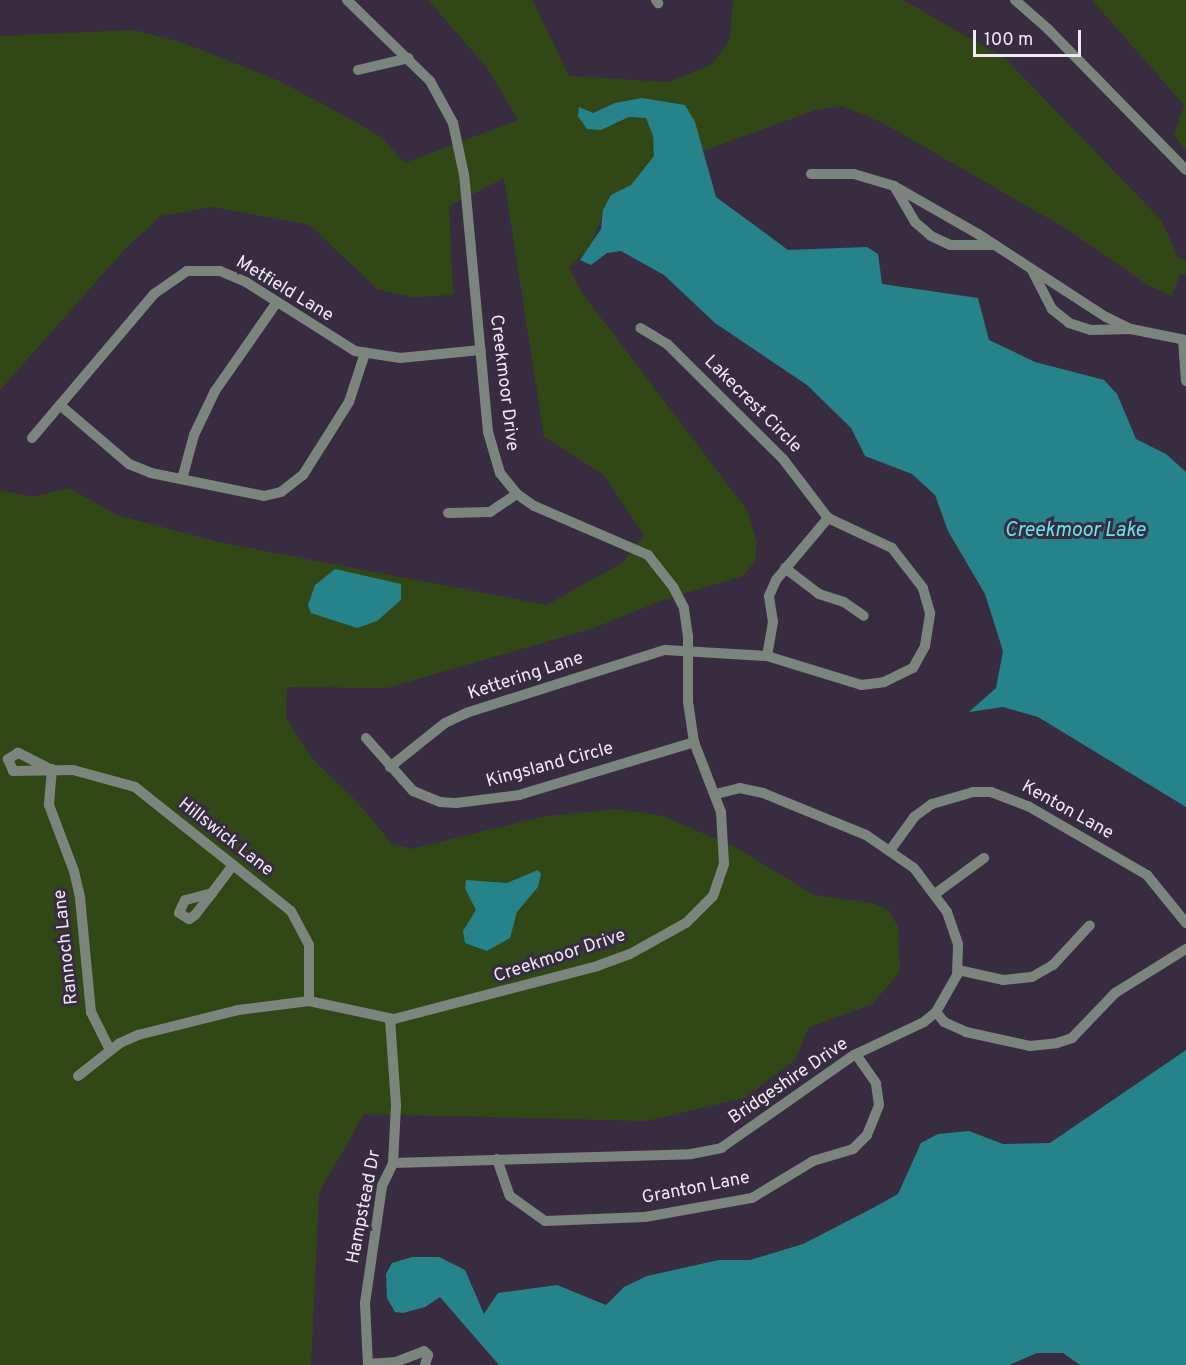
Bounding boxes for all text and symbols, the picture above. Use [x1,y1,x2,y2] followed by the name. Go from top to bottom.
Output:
[976,18,1084,56] scale bar
[984,29,1033,52] text: 100 m
[231,252,337,328] street label: Metfield Lane
[484,314,522,452] street label: Creekmoor Drive
[699,352,805,458] street label: Lakecrest Circle
[1005,519,1145,543] water label: Creekmoor Lake
[466,648,586,706] street label: Kettering Lane
[484,739,616,793] street label: Kingsland Circle
[1017,777,1117,845] street label: Kenton Lane
[173,794,277,882] street label: Hillswick Lane
[50,888,84,1006] street label: Rannoch Lane
[491,926,629,988] street label: Creekmoor Drive
[725,1034,853,1130] street label: Bridgeshire Drive
[343,1148,387,1266] street label: Hampstead Dr
[640,1168,752,1210] street label: Granton Lane

